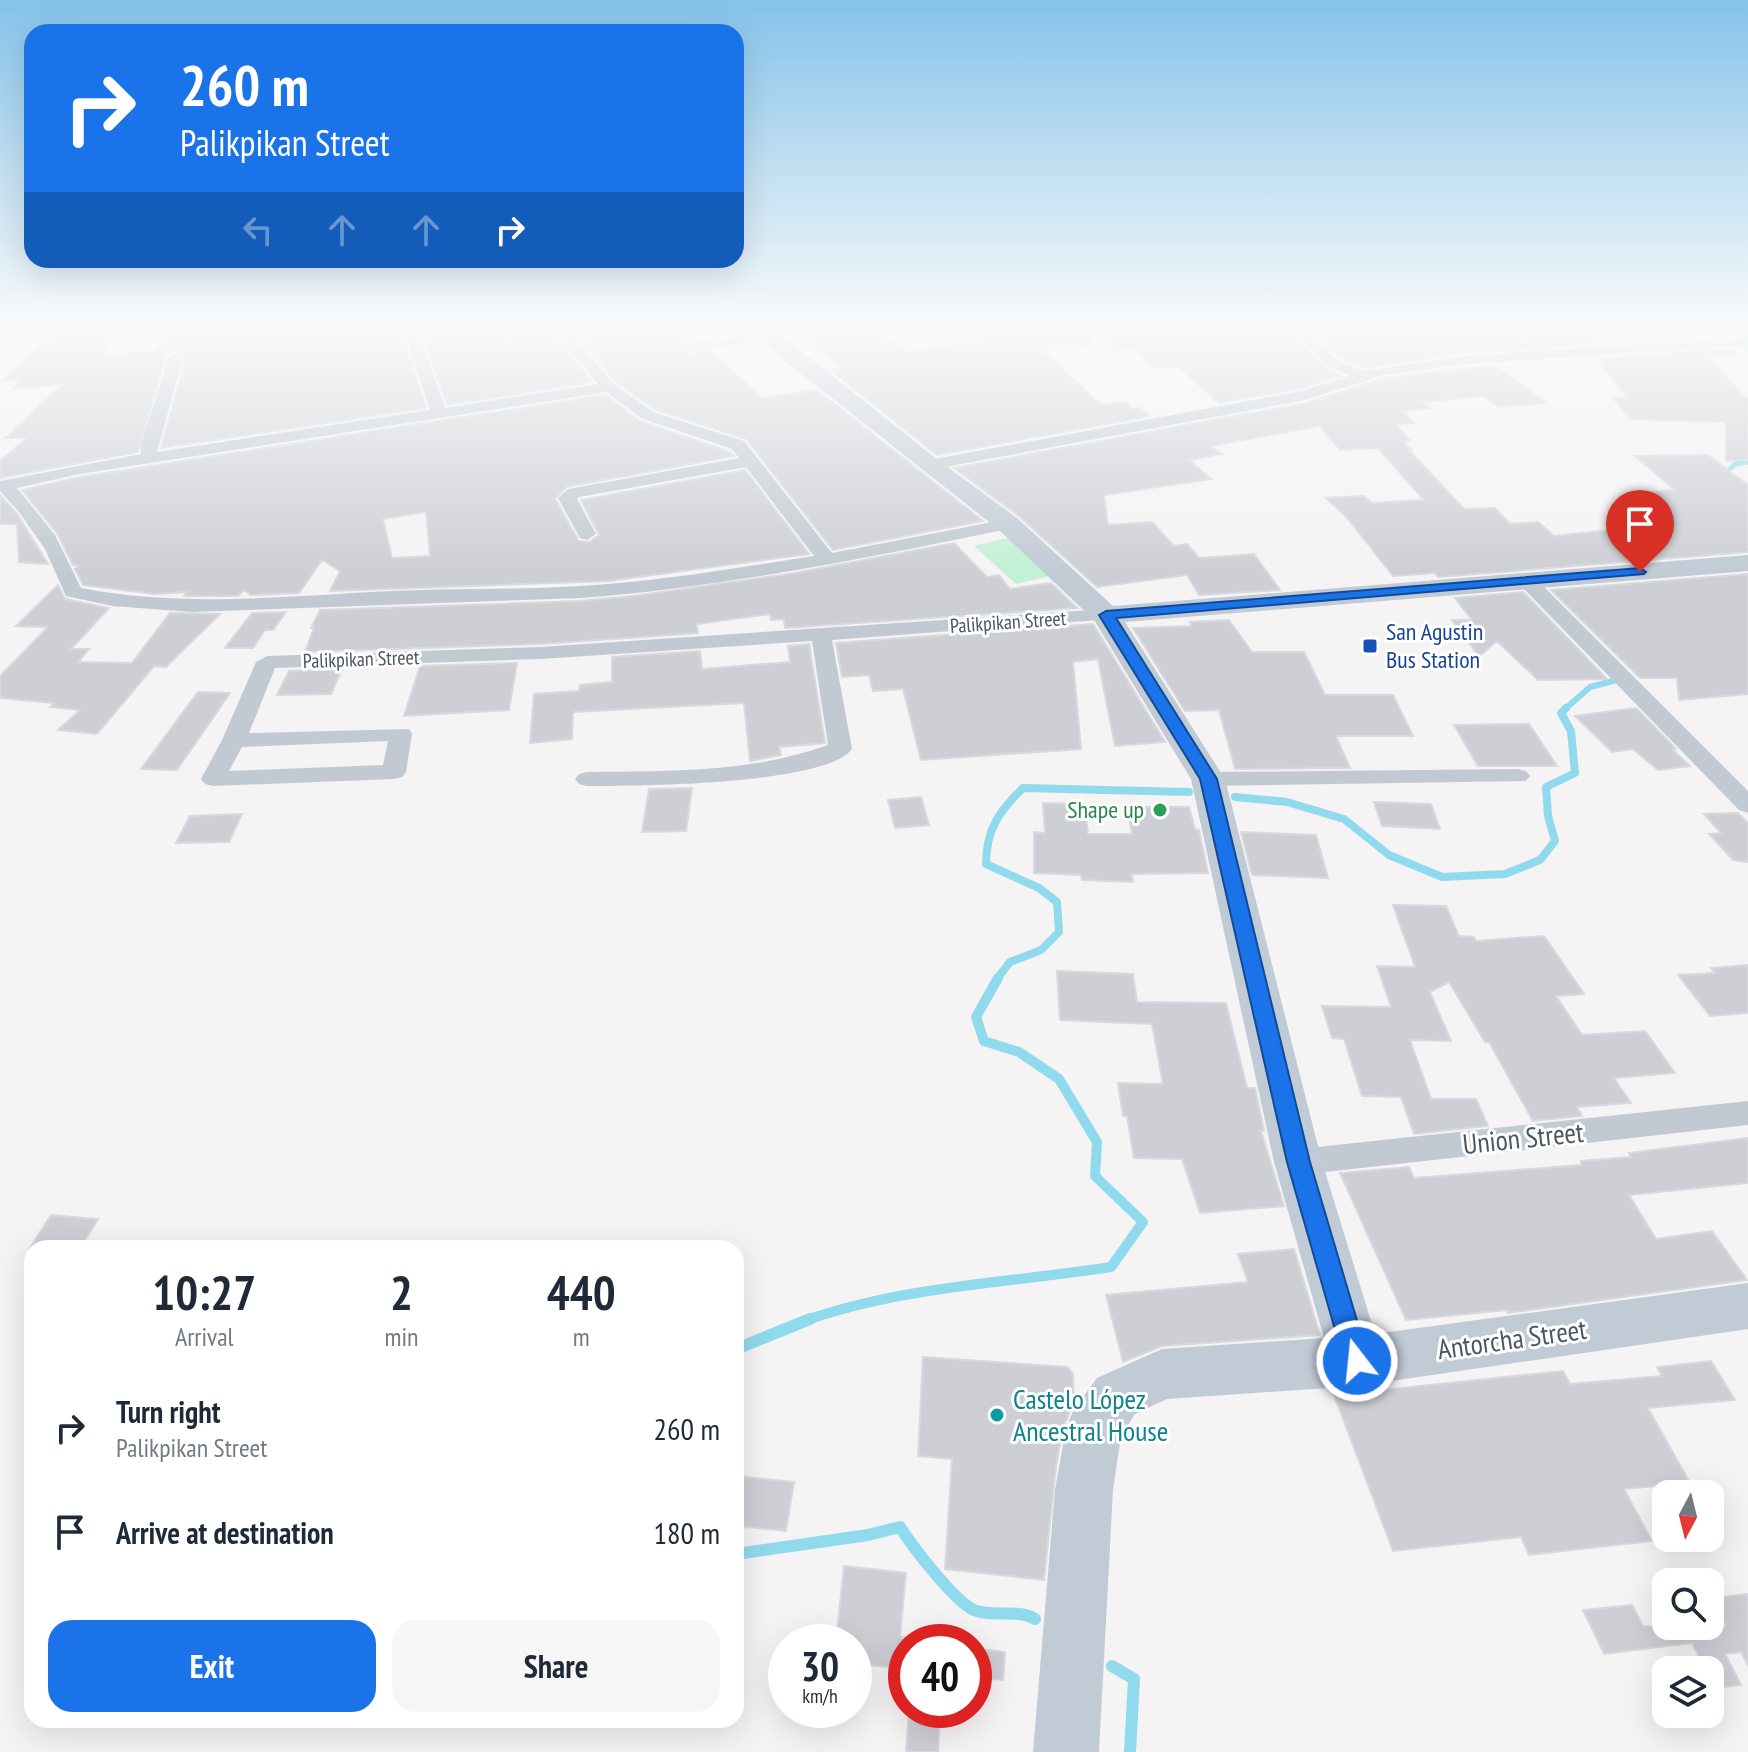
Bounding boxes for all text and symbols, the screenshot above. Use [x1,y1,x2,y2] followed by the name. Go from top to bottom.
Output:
[180,49,309,121] text: 260 m
[48,56,152,160] icon: right
[180,119,390,166] text: Palikpikan Street
[236,208,280,252] icon: left
[320,208,364,252] icon: ahead
[404,208,448,252] icon: ahead
[488,208,532,252] icon: right
[1606,490,1674,572] pin
[1618,502,1662,546] icon: arrive
[949,605,1067,639] street label: Palikpikan Street
[1386,616,1483,675] place label: San Agustin Bus Station
[1361,637,1379,655] marker: San Agustin Bus Station
[302,644,420,674] street label: Palikpikan Street
[1067,794,1144,825] place label: Shape up
[1151,801,1169,819] marker: Shape up
[1461,1113,1585,1162] street label: Union Street
[152,1261,256,1323] text: 10:27
[390,1261,413,1323] text: 2
[547,1261,616,1323] text: 440
[1435,1310,1589,1367] street label: Antorcha Street
[1315,1319,1399,1403] position arrow
[175,1320,234,1353] text: Arrival
[384,1320,418,1353] text: min
[573,1320,590,1353] text: m
[1013,1380,1168,1449] place label: Castelo López Ancestral House
[116,1392,220,1431] text: Turn right
[48,1406,92,1450] icon: right
[988,1406,1006,1424] marker: Castelo López Ancestral House
[654,1409,720,1448] text: 260 m
[116,1431,267,1464] text: Palikpikan Street
[1652,1480,1724,1552] north arrow
[1652,1480,1724,1728] map controls
[48,1510,92,1554] icon: arrive
[116,1513,334,1552] text: Arrive at destination
[654,1513,720,1552] text: 180 m
[1652,1568,1724,1640] button: search
[48,1620,376,1712] button: Exit
[392,1620,720,1712] button: Share
[888,1624,992,1728] speed limit sign: 40
[801,1640,839,1692] text: 30
[1652,1656,1724,1728] button: layers
[802,1683,838,1709] text: km/h

